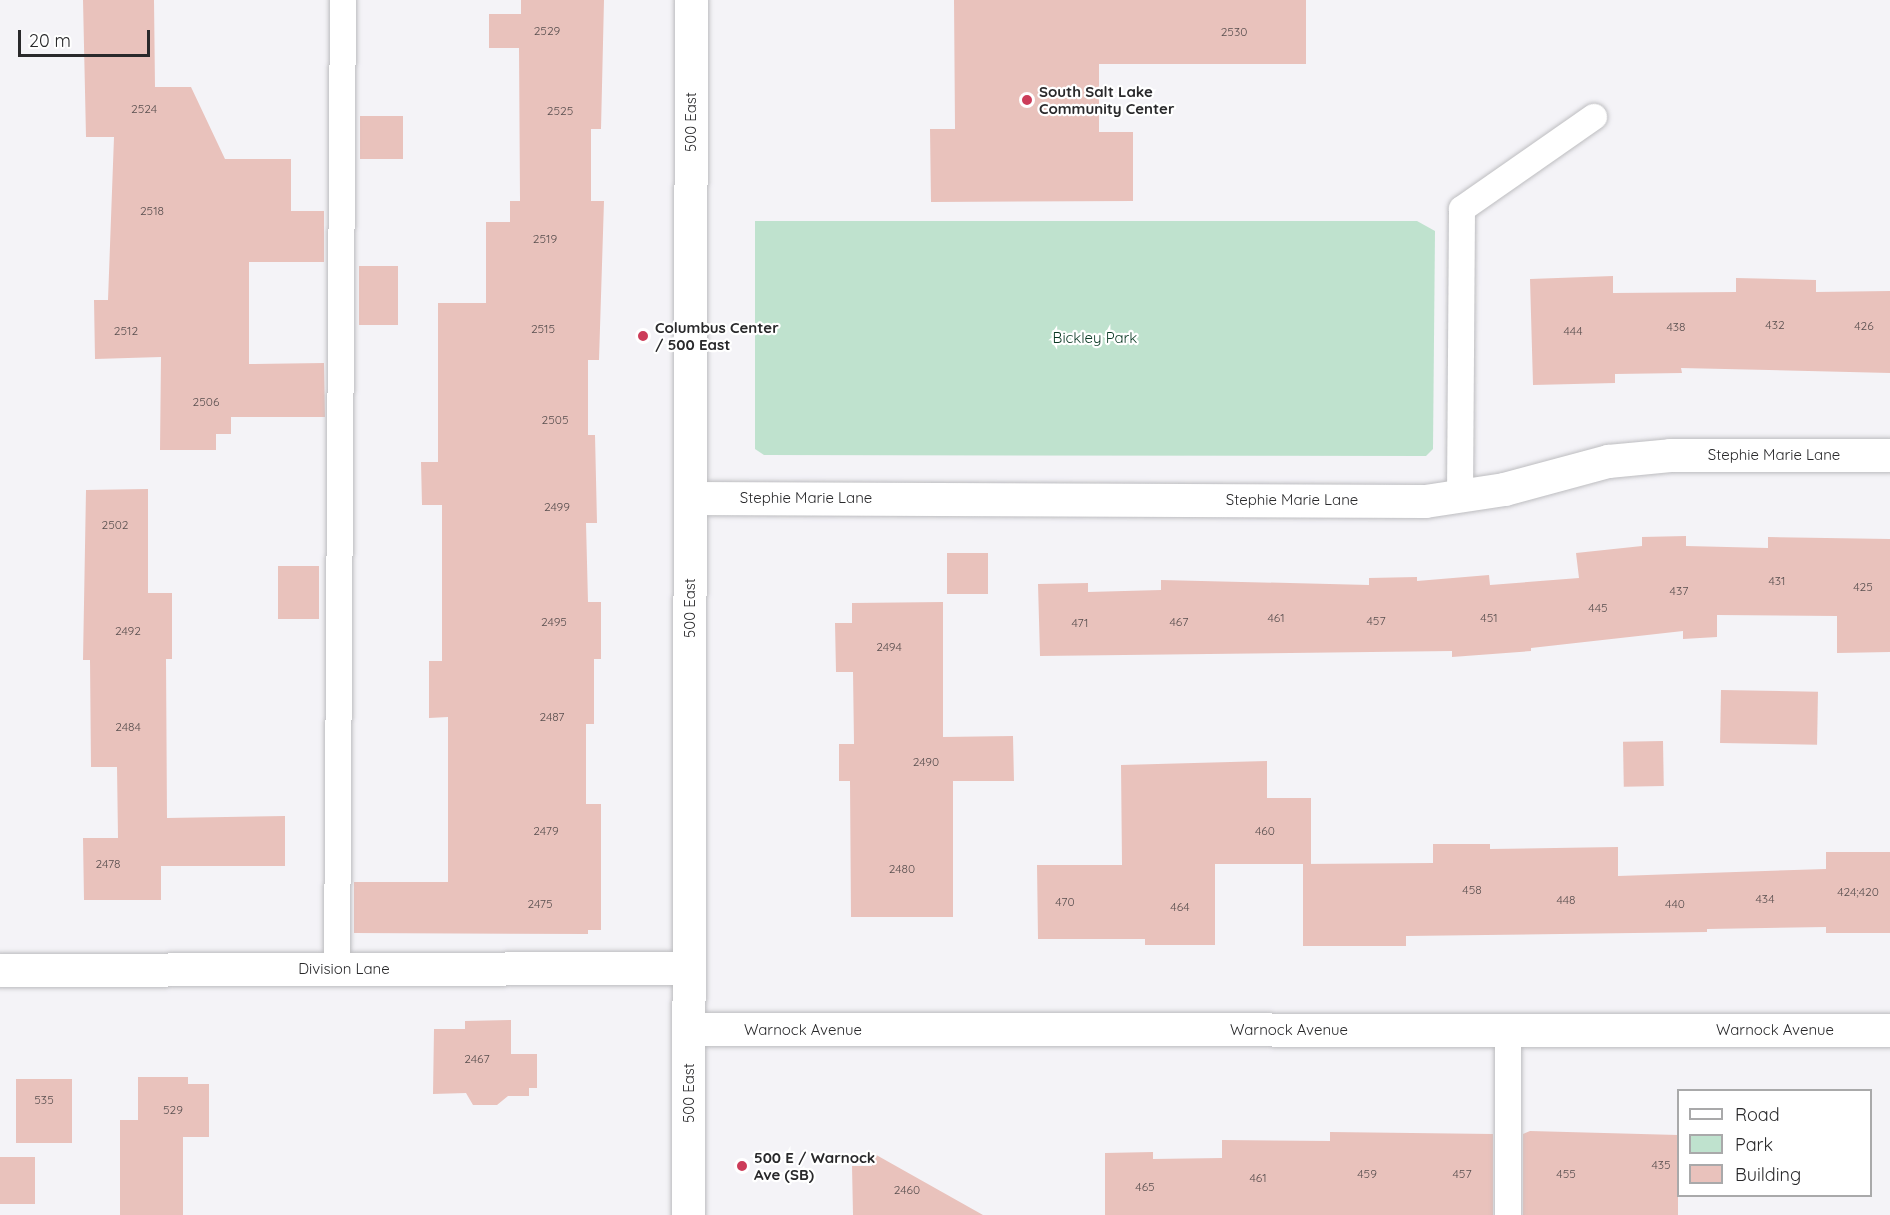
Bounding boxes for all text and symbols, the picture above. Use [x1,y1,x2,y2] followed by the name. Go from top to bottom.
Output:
[21,18,153,56] scale bar
[534,24,560,38] house number: 2529
[1221,25,1247,39] house number: 2530
[29,29,71,52] text: 20 m
[1039,82,1174,117] place label: South Salt Lake Community Center
[682,92,700,152] street label: 500 East
[1020,93,1034,107] marker: South Salt Lake Community Center
[131,102,157,116] house number: 2524
[547,104,573,118] house number: 2525
[140,204,164,218] house number: 2518
[533,232,557,246] house number: 2519
[655,318,779,353] place label: Columbus Center / 500 East
[1765,318,1785,332] house number: 432
[1854,319,1874,333] house number: 426
[1666,320,1686,334] house number: 438
[531,322,555,336] house number: 2515
[114,324,138,338] house number: 2512
[1564,324,1582,338] house number: 444
[636,329,650,343] marker: Columbus Center / 500 East
[1053,329,1137,347] park label: Bickley Park
[193,395,219,409] house number: 2506
[542,413,568,427] house number: 2505
[1708,446,1840,464] street label: Stephie Marie Lane
[740,489,872,507] street label: Stephie Marie Lane
[1226,491,1358,509] street label: Stephie Marie Lane
[544,500,570,514] house number: 2499
[102,518,128,532] house number: 2502
[1768,574,1786,588] house number: 431
[681,578,699,638] street label: 500 East
[1853,580,1873,594] house number: 425
[1670,584,1688,598] house number: 437
[1588,601,1608,615] house number: 445
[1267,611,1285,625] house number: 461
[1480,611,1498,625] house number: 451
[1366,614,1386,628] house number: 457
[541,615,567,629] house number: 2495
[1170,615,1188,629] house number: 467
[1071,616,1089,630] house number: 471
[115,624,141,638] house number: 2492
[876,640,902,654] house number: 2494
[539,710,565,724] house number: 2487
[115,720,141,734] house number: 2484
[913,755,939,769] house number: 2490
[533,824,559,838] house number: 2479
[1255,824,1275,838] house number: 460
[95,857,121,871] house number: 2478
[889,862,915,876] house number: 2480
[1462,883,1482,897] house number: 458
[1837,885,1879,899] house number: 424;420
[1756,892,1774,906] house number: 434
[1556,893,1576,907] house number: 448
[1055,895,1075,909] house number: 470
[527,897,553,911] house number: 2475
[1665,897,1685,911] house number: 440
[1170,900,1190,914] house number: 464
[298,960,390,978] street label: Division Lane
[744,1021,862,1039] street label: Warnock Avenue
[1230,1021,1348,1039] street label: Warnock Avenue
[1716,1021,1834,1039] street label: Warnock Avenue
[464,1052,490,1066] house number: 2467
[680,1063,698,1123] street label: 500 East
[1677,1089,1872,1197] legend
[34,1093,54,1107] house number: 535
[163,1103,183,1117] house number: 529
[1735,1103,1780,1126] text: Road
[1735,1133,1773,1156] text: Park
[754,1148,875,1183] place label: 500 E / Warnock Ave (SB)
[1651,1158,1671,1172] house number: 435
[735,1159,749,1173] marker: 500 E / Warnock Ave (SB)
[1735,1163,1801,1186] text: Building
[1357,1167,1377,1181] house number: 459
[1452,1167,1472,1181] house number: 457
[1556,1167,1576,1181] house number: 455
[1249,1171,1267,1185] house number: 461
[1135,1180,1155,1194] house number: 465
[894,1183,920,1197] house number: 2460

